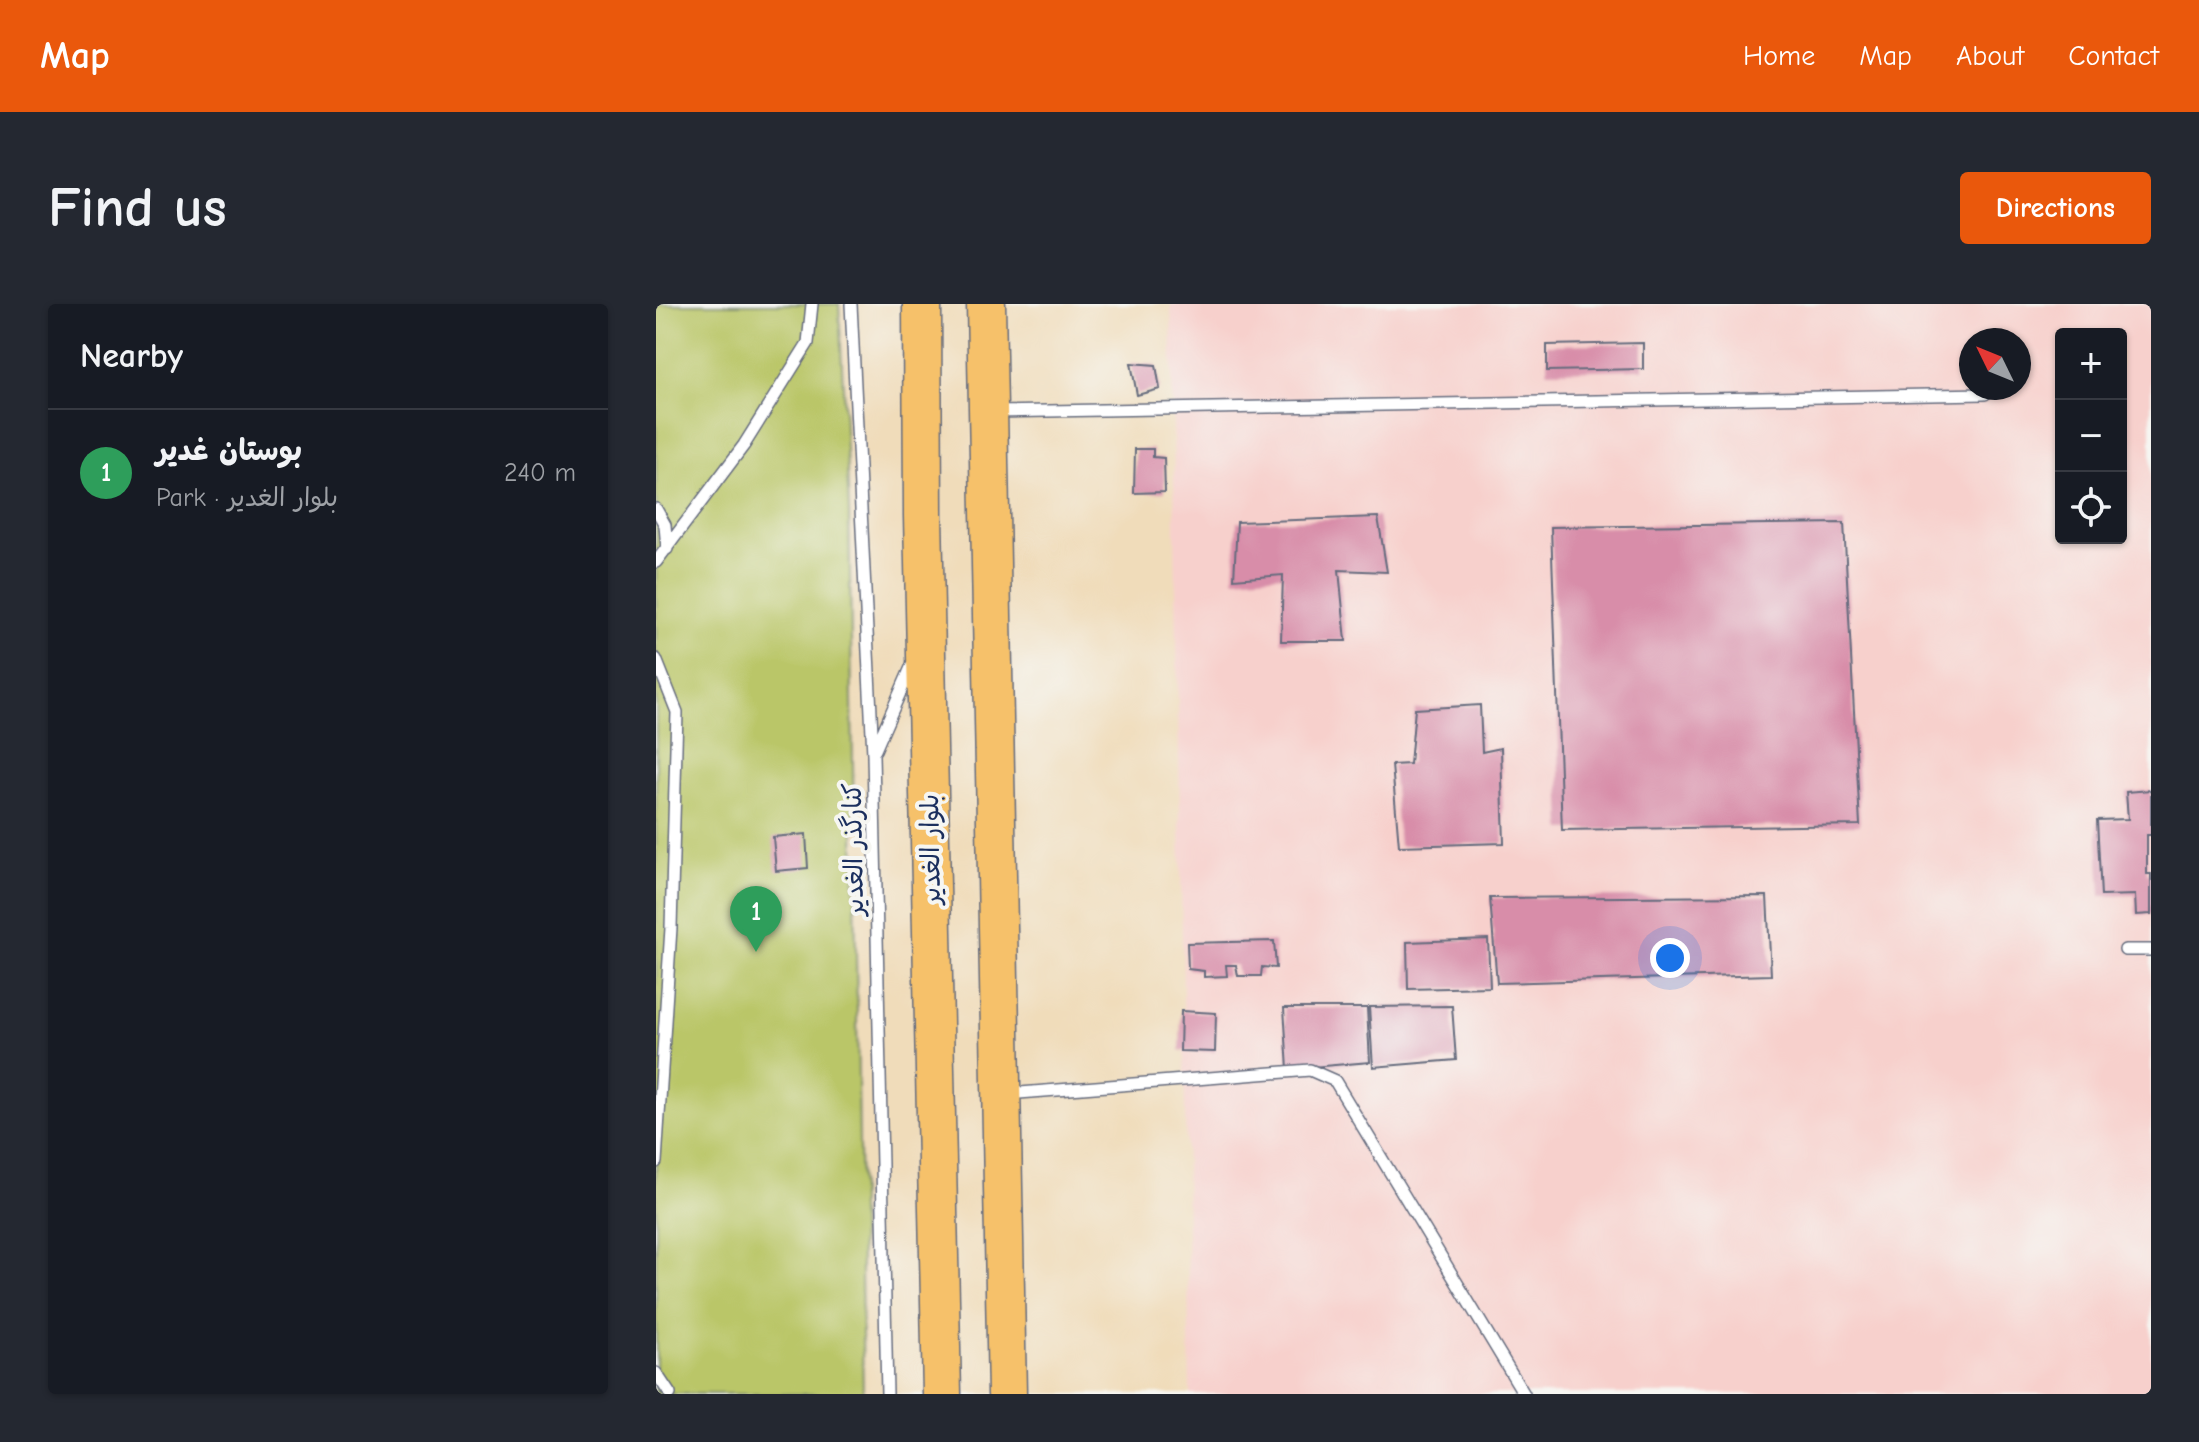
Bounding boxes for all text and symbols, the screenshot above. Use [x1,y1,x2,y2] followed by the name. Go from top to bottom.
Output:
[40,34,110,78] text: Map
[1743,40,1815,72] text: Home
[1859,40,1912,72] text: Map
[1956,40,2024,72] text: About
[2068,40,2159,72] text: Contact
[1960,172,2151,244] button: Directions
[48,176,227,240] text: Find us
[1959,328,2031,400] north arrow
[2055,328,2127,544] map controls
[2055,328,2127,400] button: +
[80,336,183,376] text: Nearby
[2055,400,2127,472] button: −
[156,433,302,468] text: بوستان غدیر
[101,458,111,488] text: 1
[504,458,576,488] text: 240 m
[2055,472,2127,544] button: locate
[156,483,338,513] text: Park · بلوار الغدیر
[837,782,870,918] street label: کنارگذر الغدیر
[915,794,947,906] street label: بلوار الغدیر
[730,886,782,952] pin: 1
[1650,938,1690,978] your location

